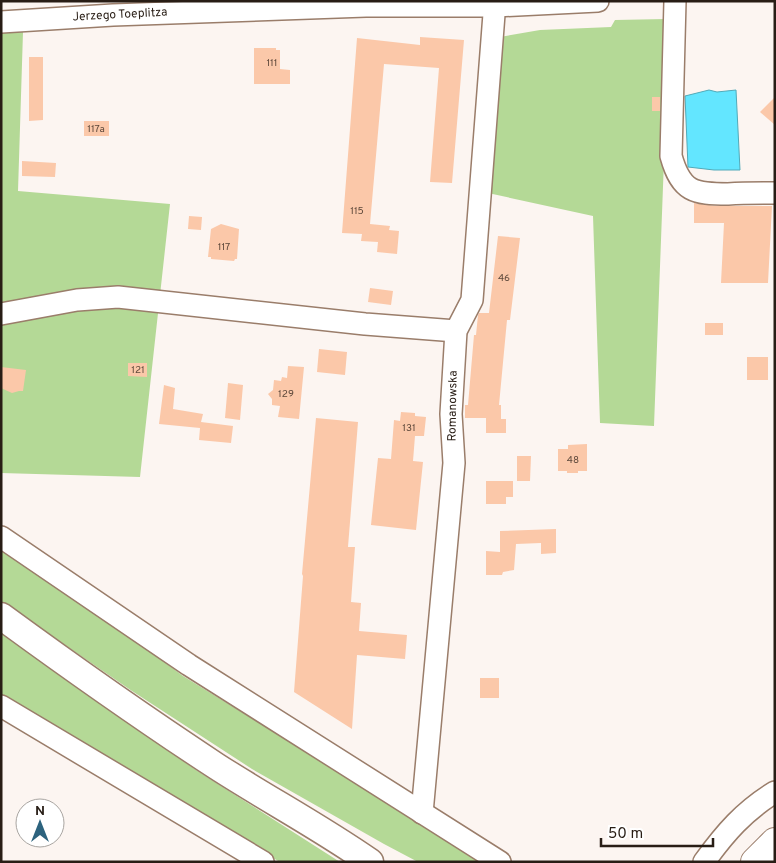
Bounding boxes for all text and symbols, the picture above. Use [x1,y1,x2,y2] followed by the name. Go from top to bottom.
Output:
[72,5,168,25] street label: Jerzego Toeplitza
[266,57,278,70] house number: 111
[87,123,105,136] house number: 117a
[350,205,364,218] house number: 115
[218,241,230,254] house number: 117
[498,272,510,285] house number: 46
[131,364,145,377] house number: 121
[444,370,462,442] street label: Romanowska
[278,388,294,401] house number: 129
[402,422,416,435] house number: 131
[567,454,579,467] house number: 48
[15,798,65,848] north arrow
[35,803,45,820] text: N
[601,816,714,848] scale bar
[608,825,643,844] text: 50 m

